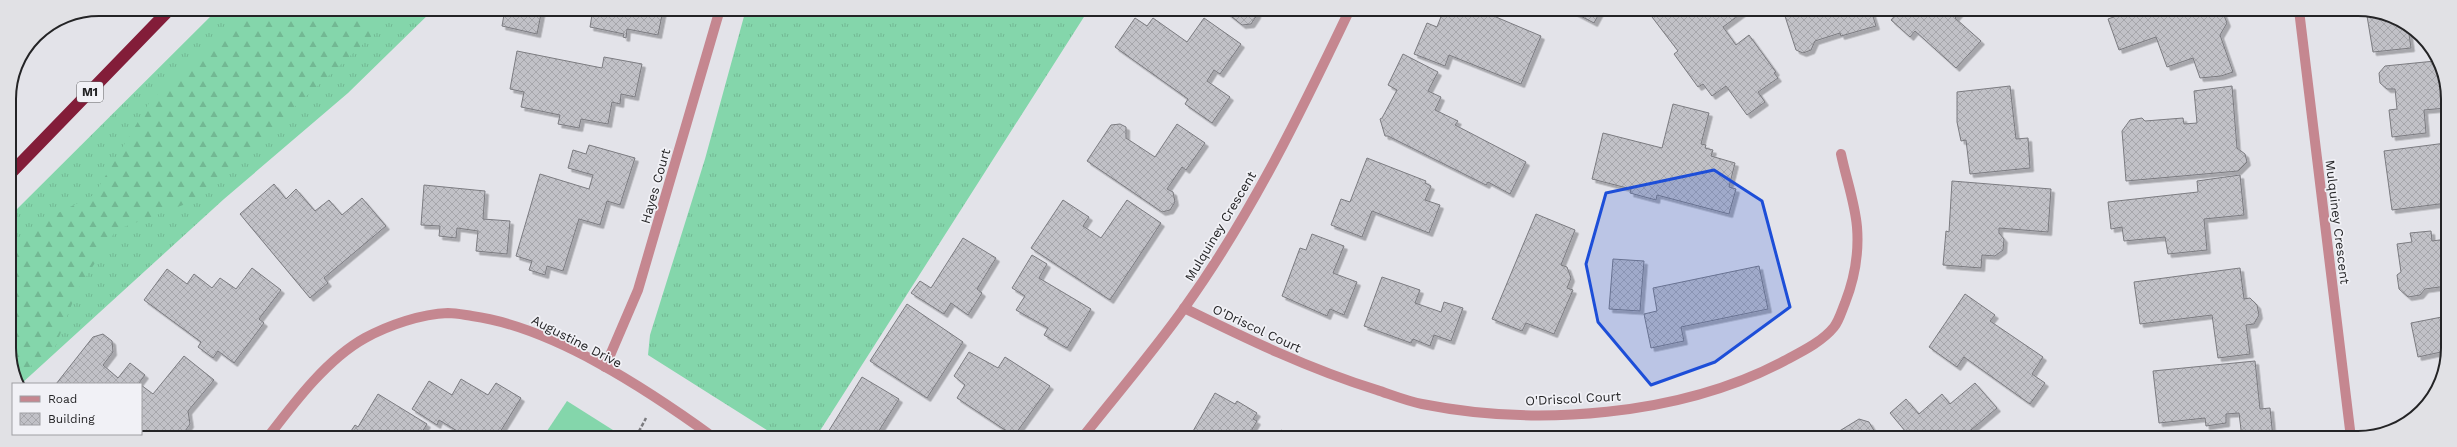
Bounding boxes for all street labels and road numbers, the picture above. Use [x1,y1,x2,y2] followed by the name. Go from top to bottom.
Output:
[77,82,103,102] road number: M1
[638,147,673,225] street label: Hayes Court
[2322,159,2353,286] street label: Mulquiney Crescent
[1182,168,1259,284] street label: Mulquiney Crescent
[1210,301,1304,356] street label: O'Driscol Court
[529,312,625,371] street label: Augustine Drive
[1525,388,1622,408] street label: O'Driscol Court

